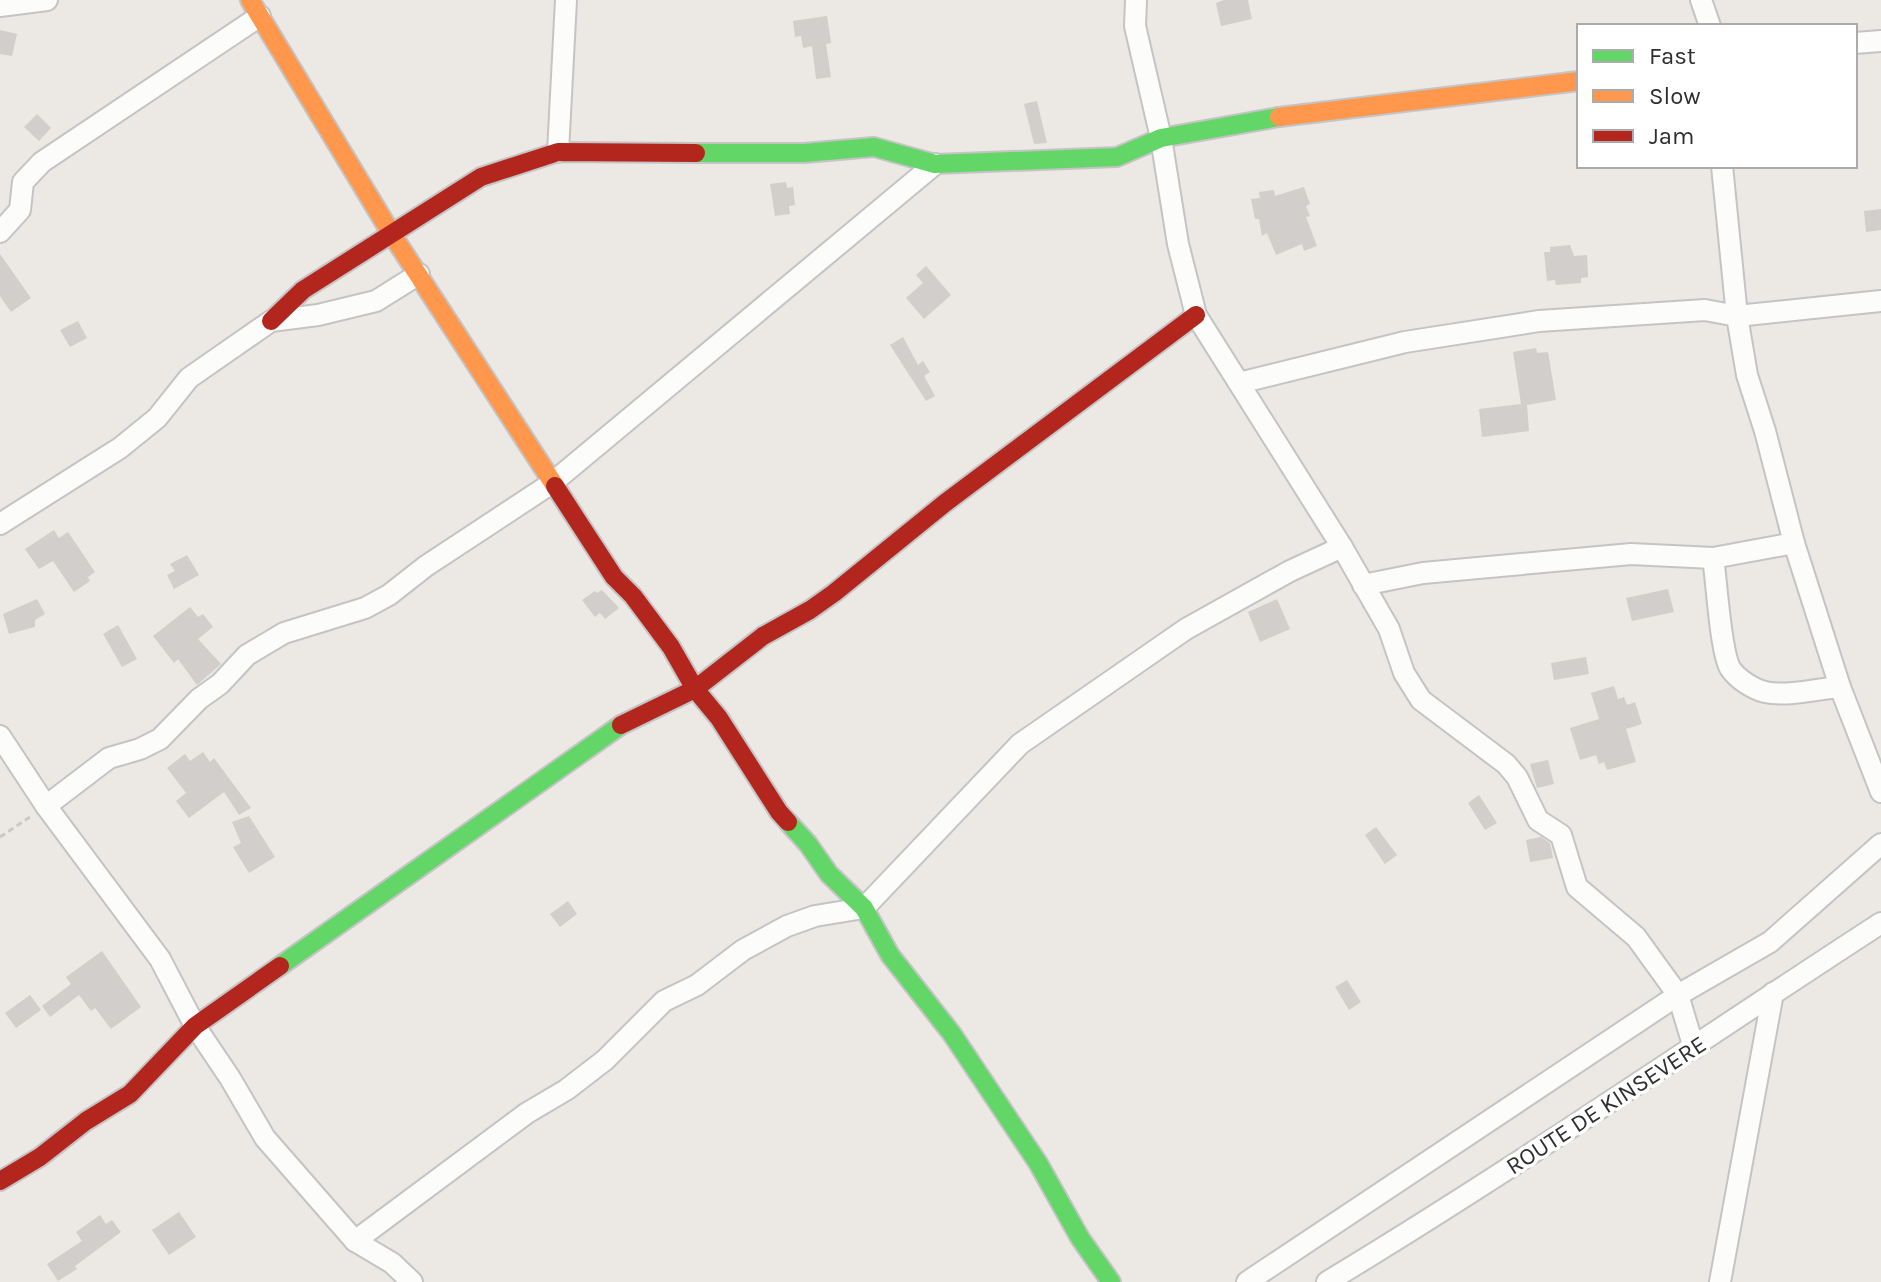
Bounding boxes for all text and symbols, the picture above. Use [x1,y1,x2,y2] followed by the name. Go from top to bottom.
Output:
[1577,24,1857,168] legend
[1649,42,1696,70] text: Fast
[1649,82,1701,110] text: Slow
[1649,122,1694,150] text: Jam
[1501,1030,1711,1180] street label: ROUTE DE KINSEVERE

